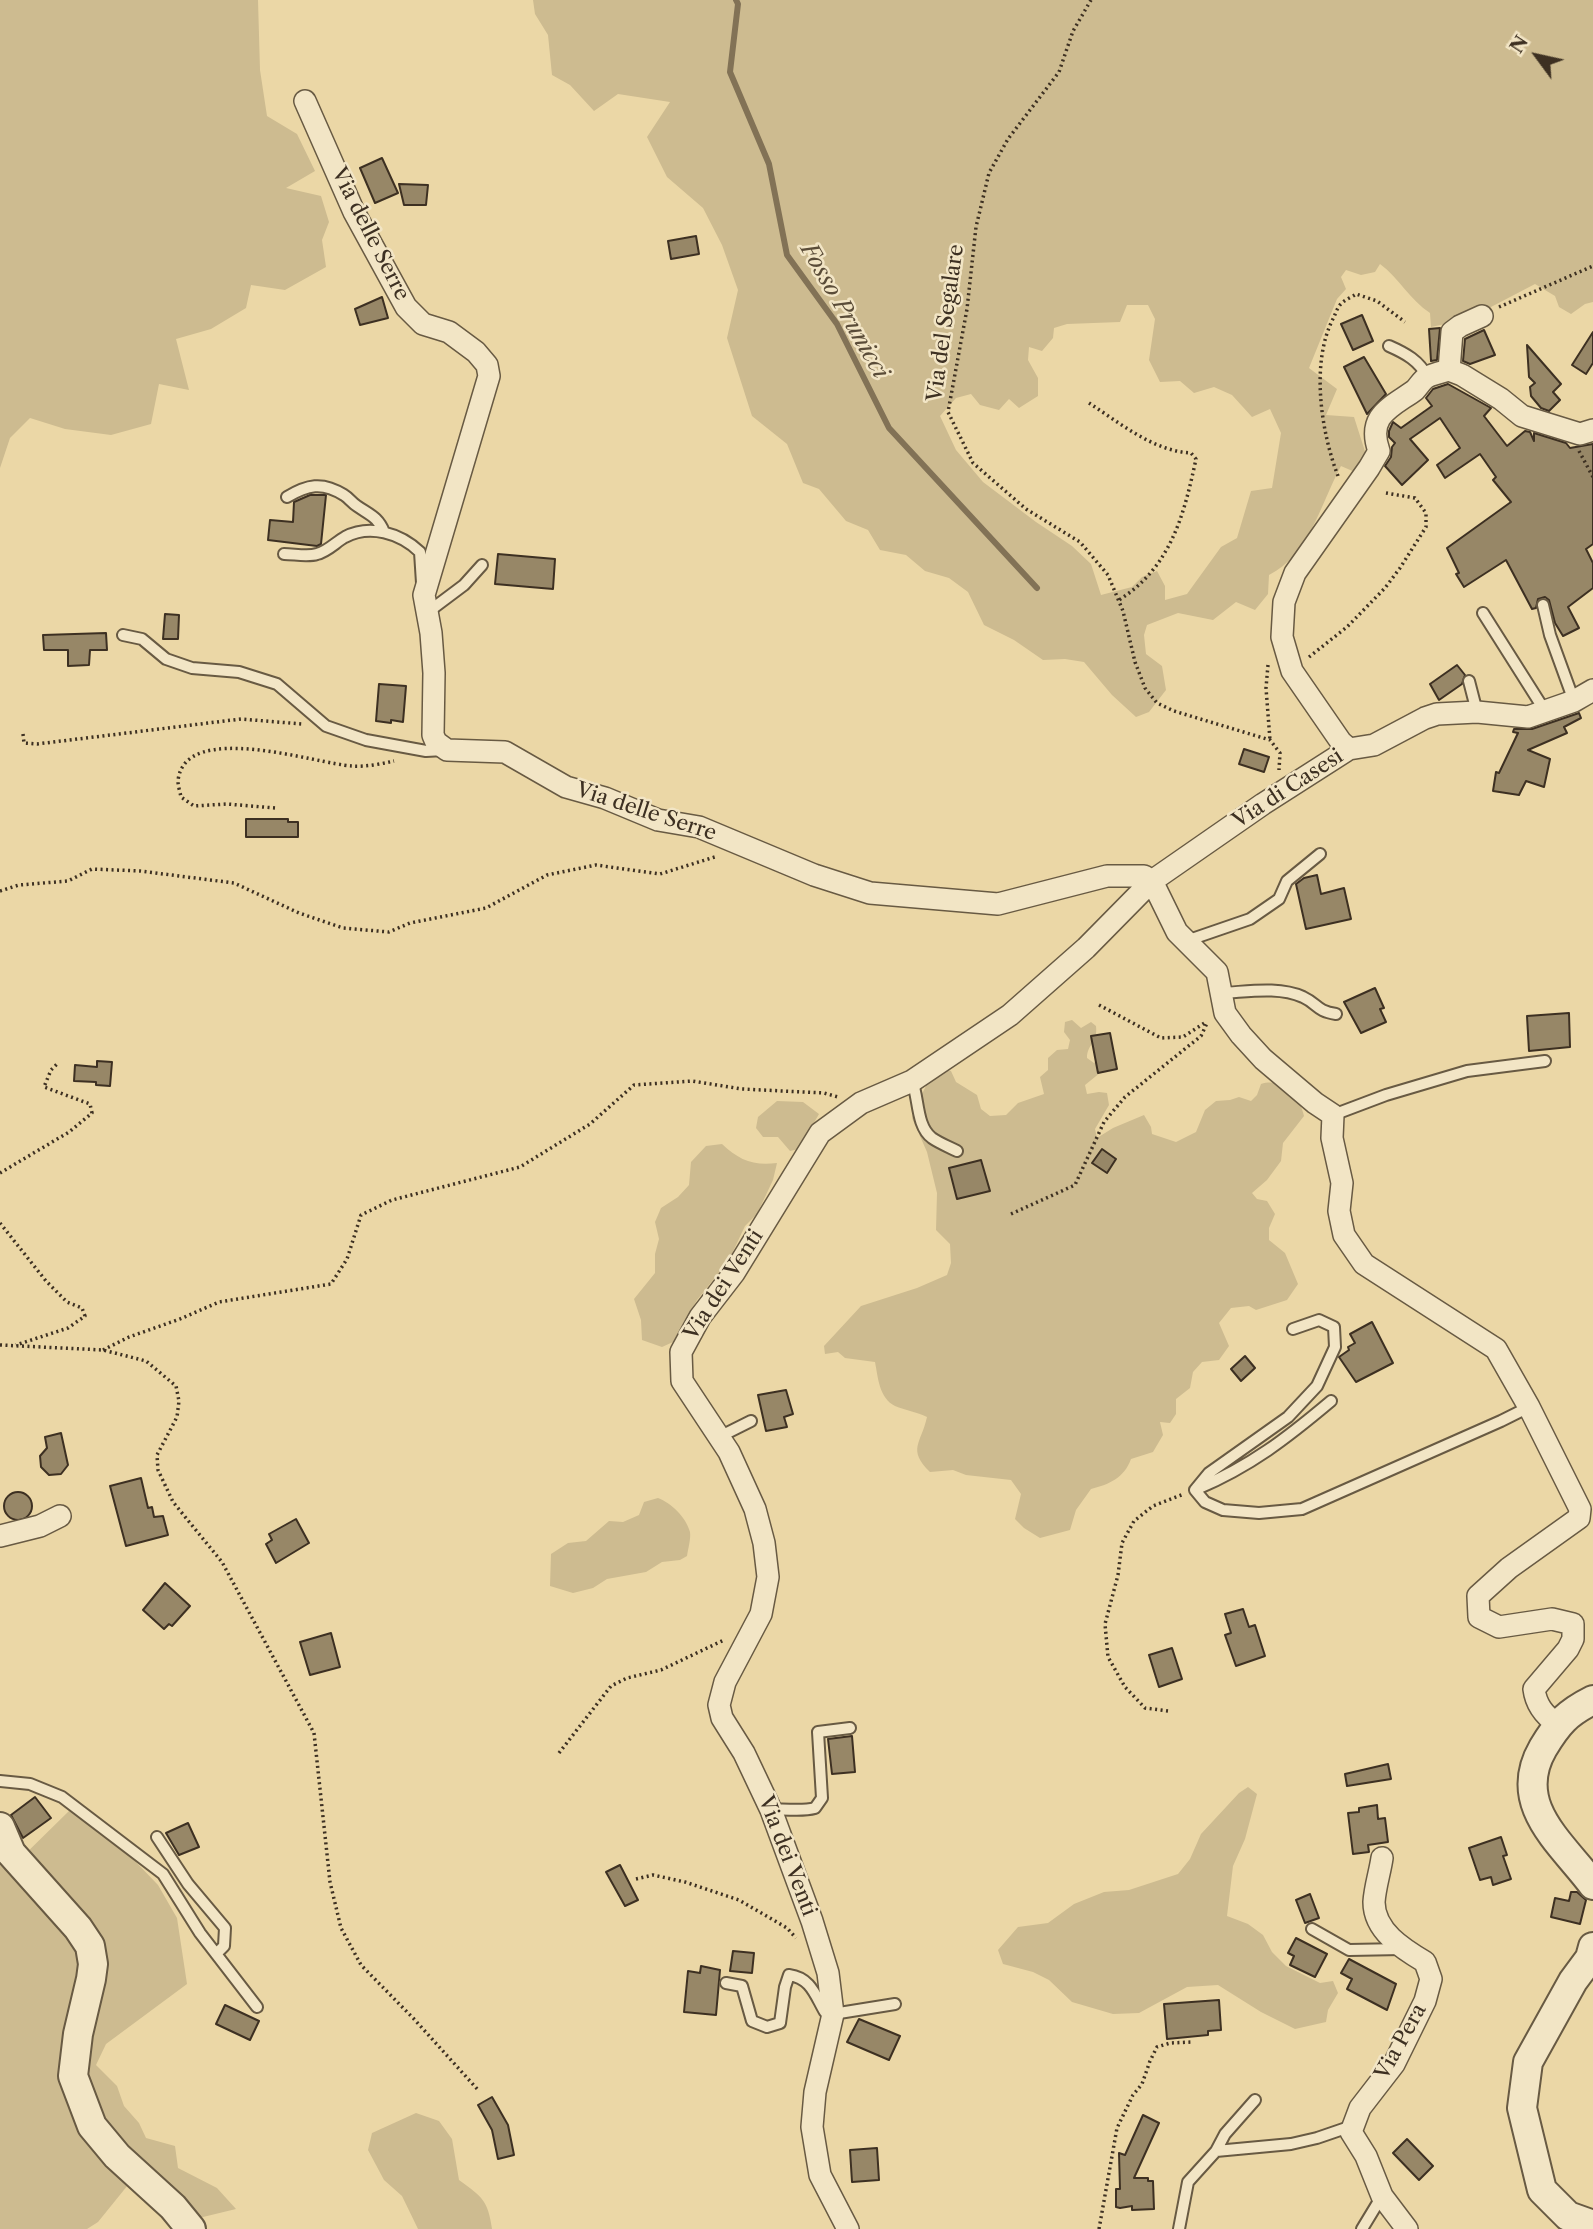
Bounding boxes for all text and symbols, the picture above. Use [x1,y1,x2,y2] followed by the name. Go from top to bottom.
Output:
[1502,21,1572,91] north arrow
[1505,31,1533,57] text: N
[326,163,414,305] street label: Via delle Serre
[794,238,894,384] water label: Fosso Prunicci
[922,243,970,403] street label: Via del Segalare
[1228,744,1348,834] street label: Via di Casesi
[573,777,719,847] street label: Via delle Serre
[679,1225,769,1345] street label: Via dei Venti
[753,1792,821,1920] street label: Via dei Venti
[1370,2000,1432,2084] street label: Via Pera

